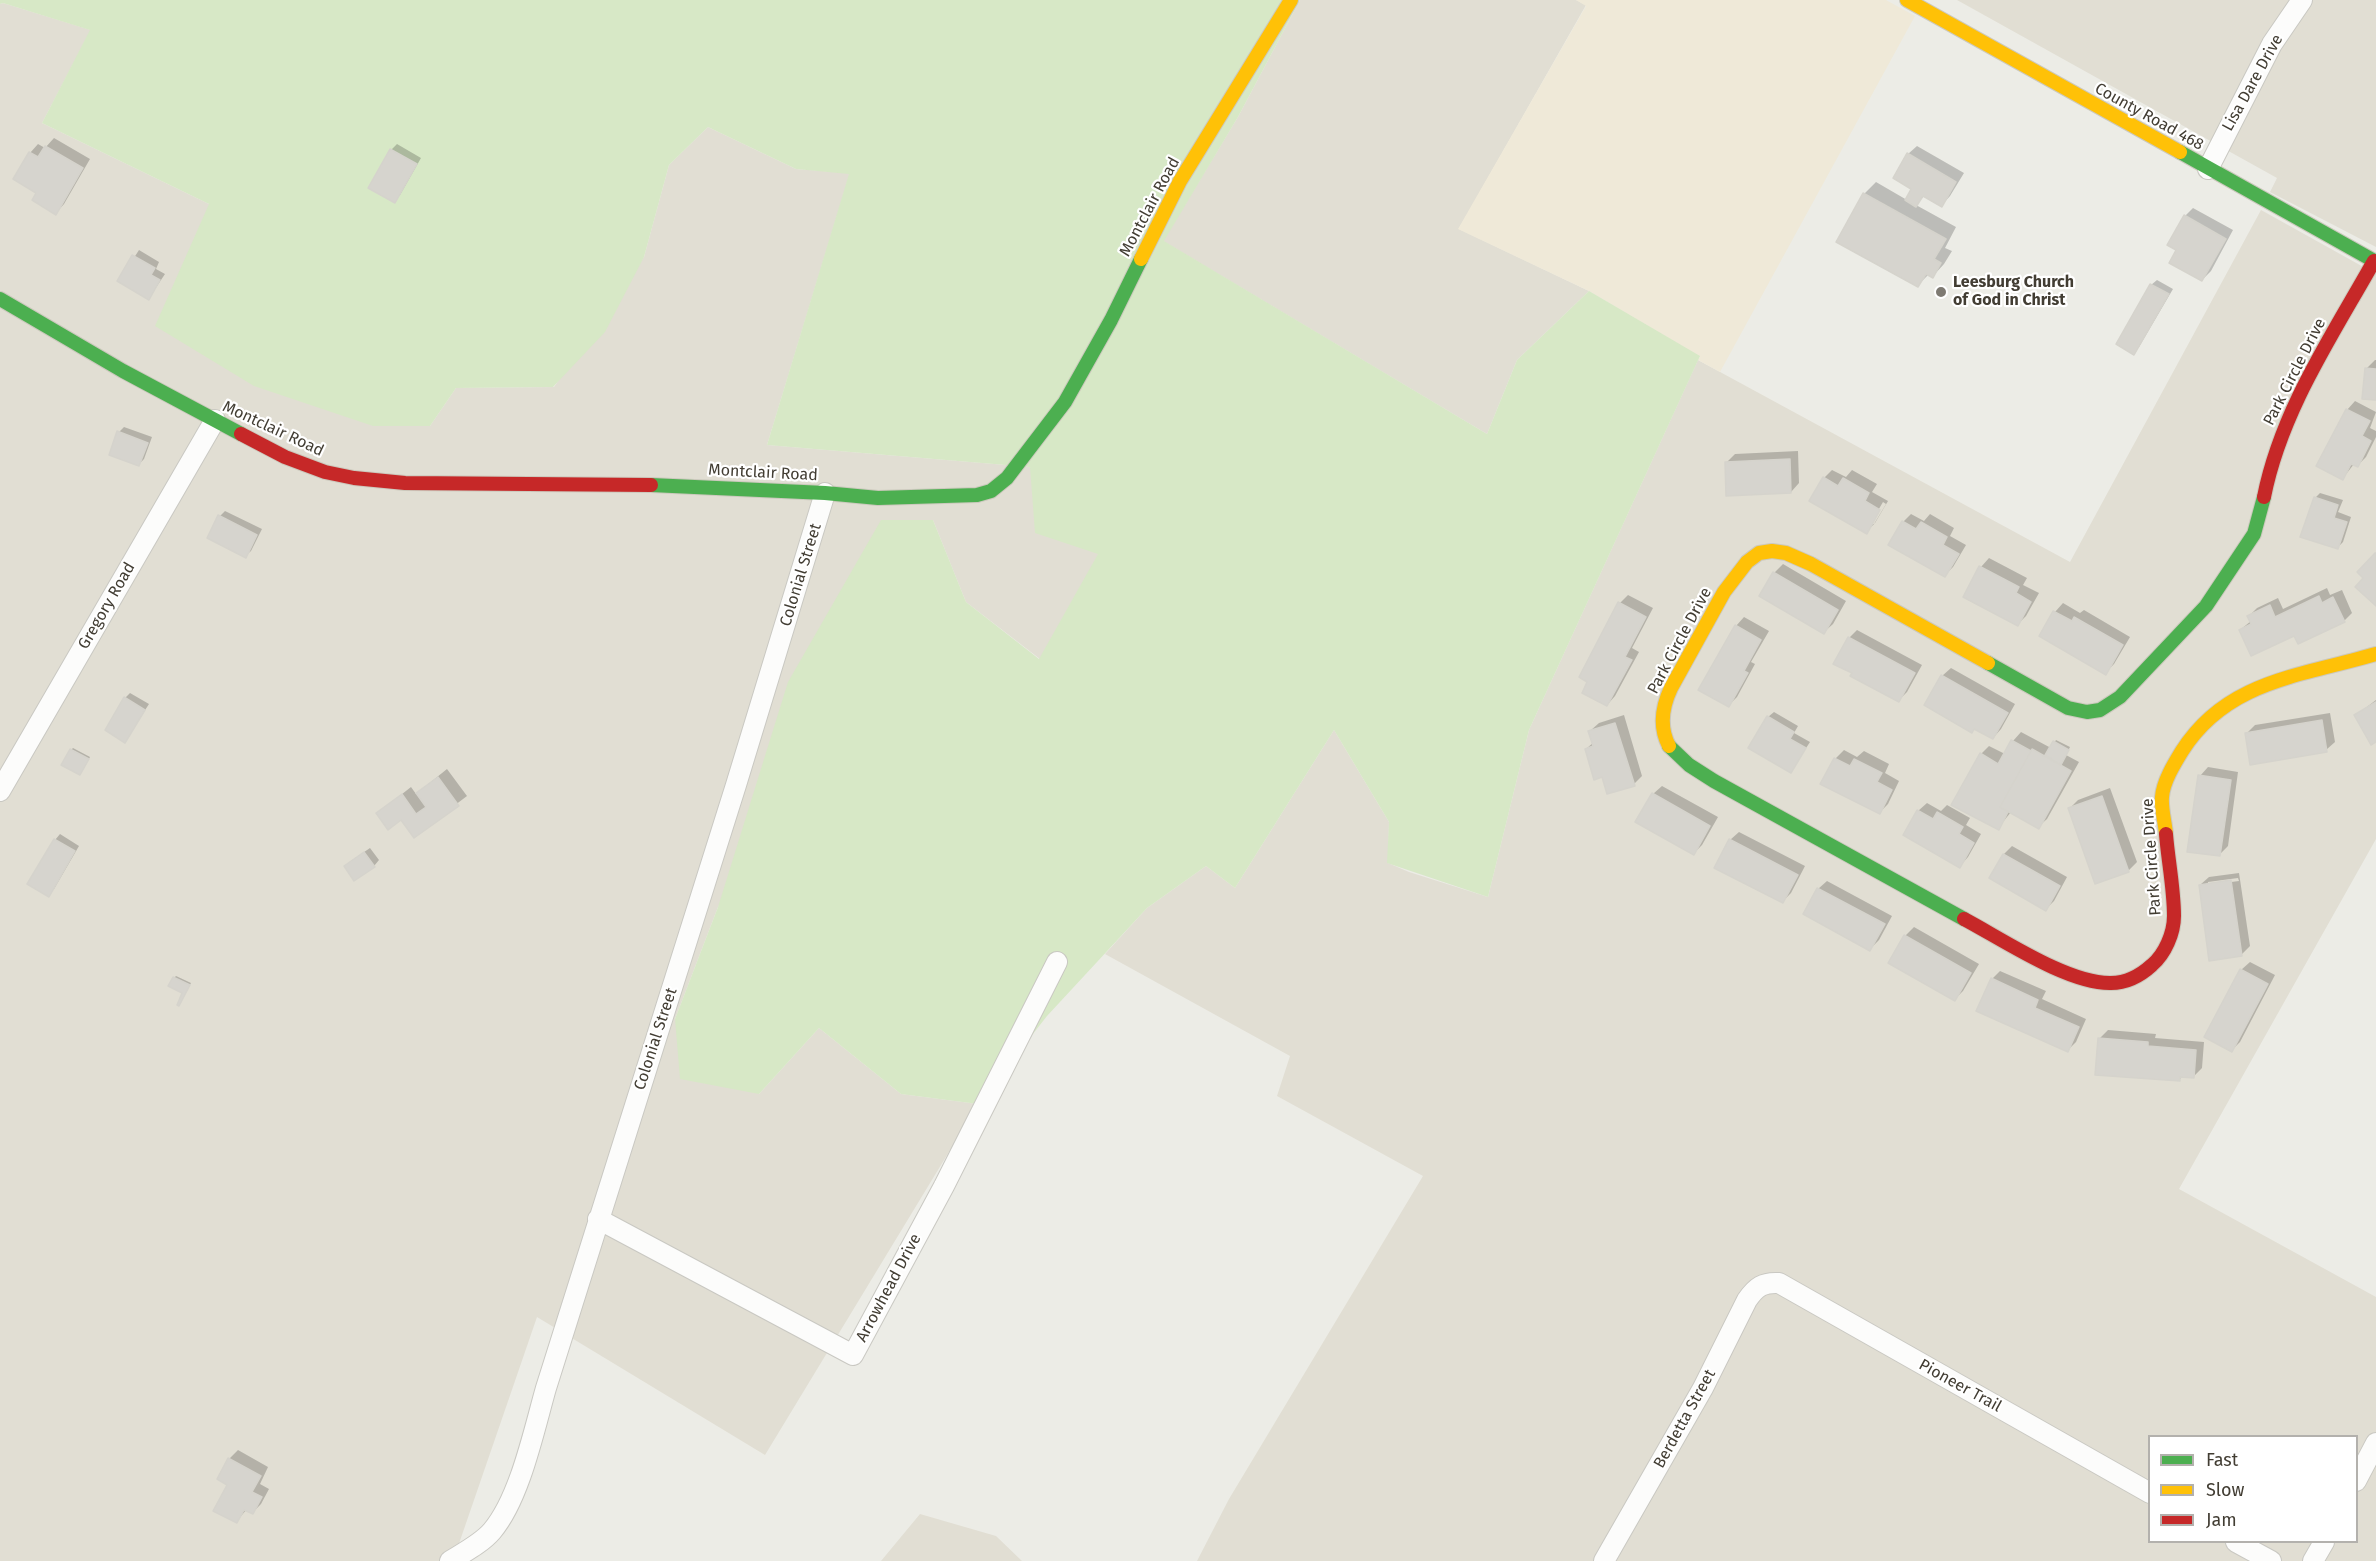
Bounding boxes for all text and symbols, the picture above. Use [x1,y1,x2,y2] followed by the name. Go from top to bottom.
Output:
[2218,31,2288,135] street label: Lisa Dare Drive
[2091,79,2207,155] street label: County Road 468
[1116,154,1184,260] street label: Montclair Road
[1953,273,2074,311] place label: Leesburg Church of God in Christ
[1934,285,1948,299] marker: Leesburg Church of God in Christ
[2260,315,2330,429] street label: Park Circle Drive
[219,397,327,461] street label: Montclair Road
[708,461,818,485] street label: Montclair Road
[776,521,826,629] street label: Colonial Street
[74,559,140,653] street label: Gregory Road
[1644,585,1716,697] street label: Park Circle Drive
[2138,798,2166,916] street label: Park Circle Drive
[630,985,682,1093] street label: Colonial Street
[852,1231,926,1345] street label: Arrowhead Drive
[1915,1355,2005,1417] street label: Pioneer Trail
[1650,1366,1720,1472] street label: Berdetta Street
[2148,1435,2358,1543] legend
[2206,1449,2238,1471] text: Fast
[2206,1479,2244,1501] text: Slow
[2206,1509,2237,1531] text: Jam

